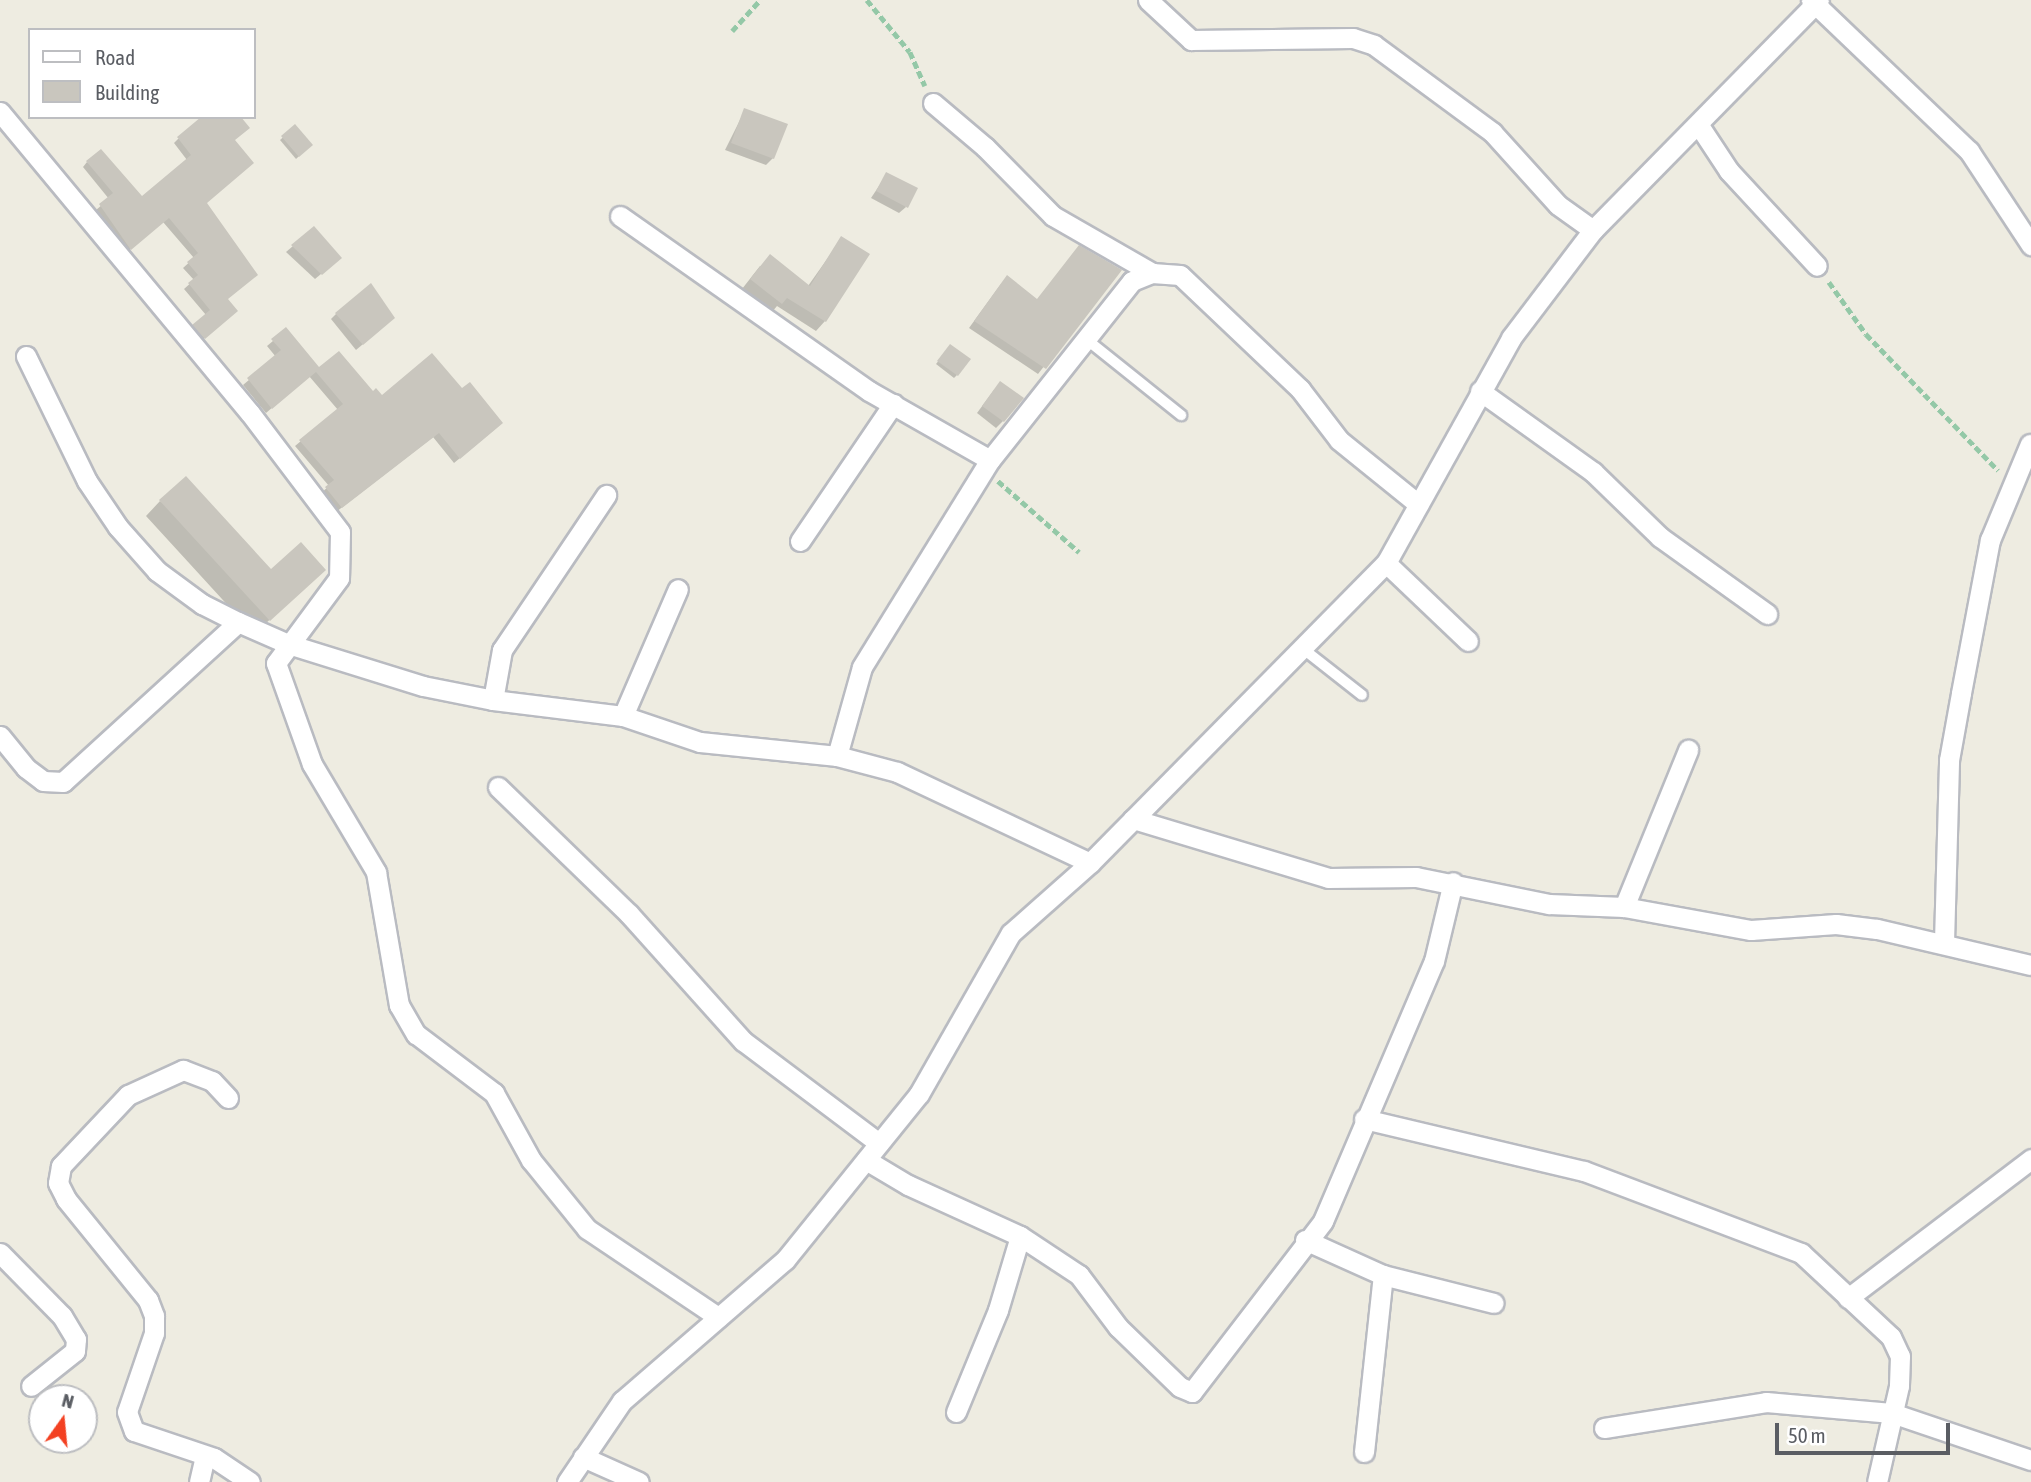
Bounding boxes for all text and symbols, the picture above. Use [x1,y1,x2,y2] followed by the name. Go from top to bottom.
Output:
[28,28,256,119] legend
[95,45,135,69] text: Road
[95,80,159,104] text: Building
[28,1384,98,1454] north arrow
[60,1389,76,1413] text: N
[1779,1408,1954,1452] scale bar
[1788,1423,1826,1447] text: 50 m

